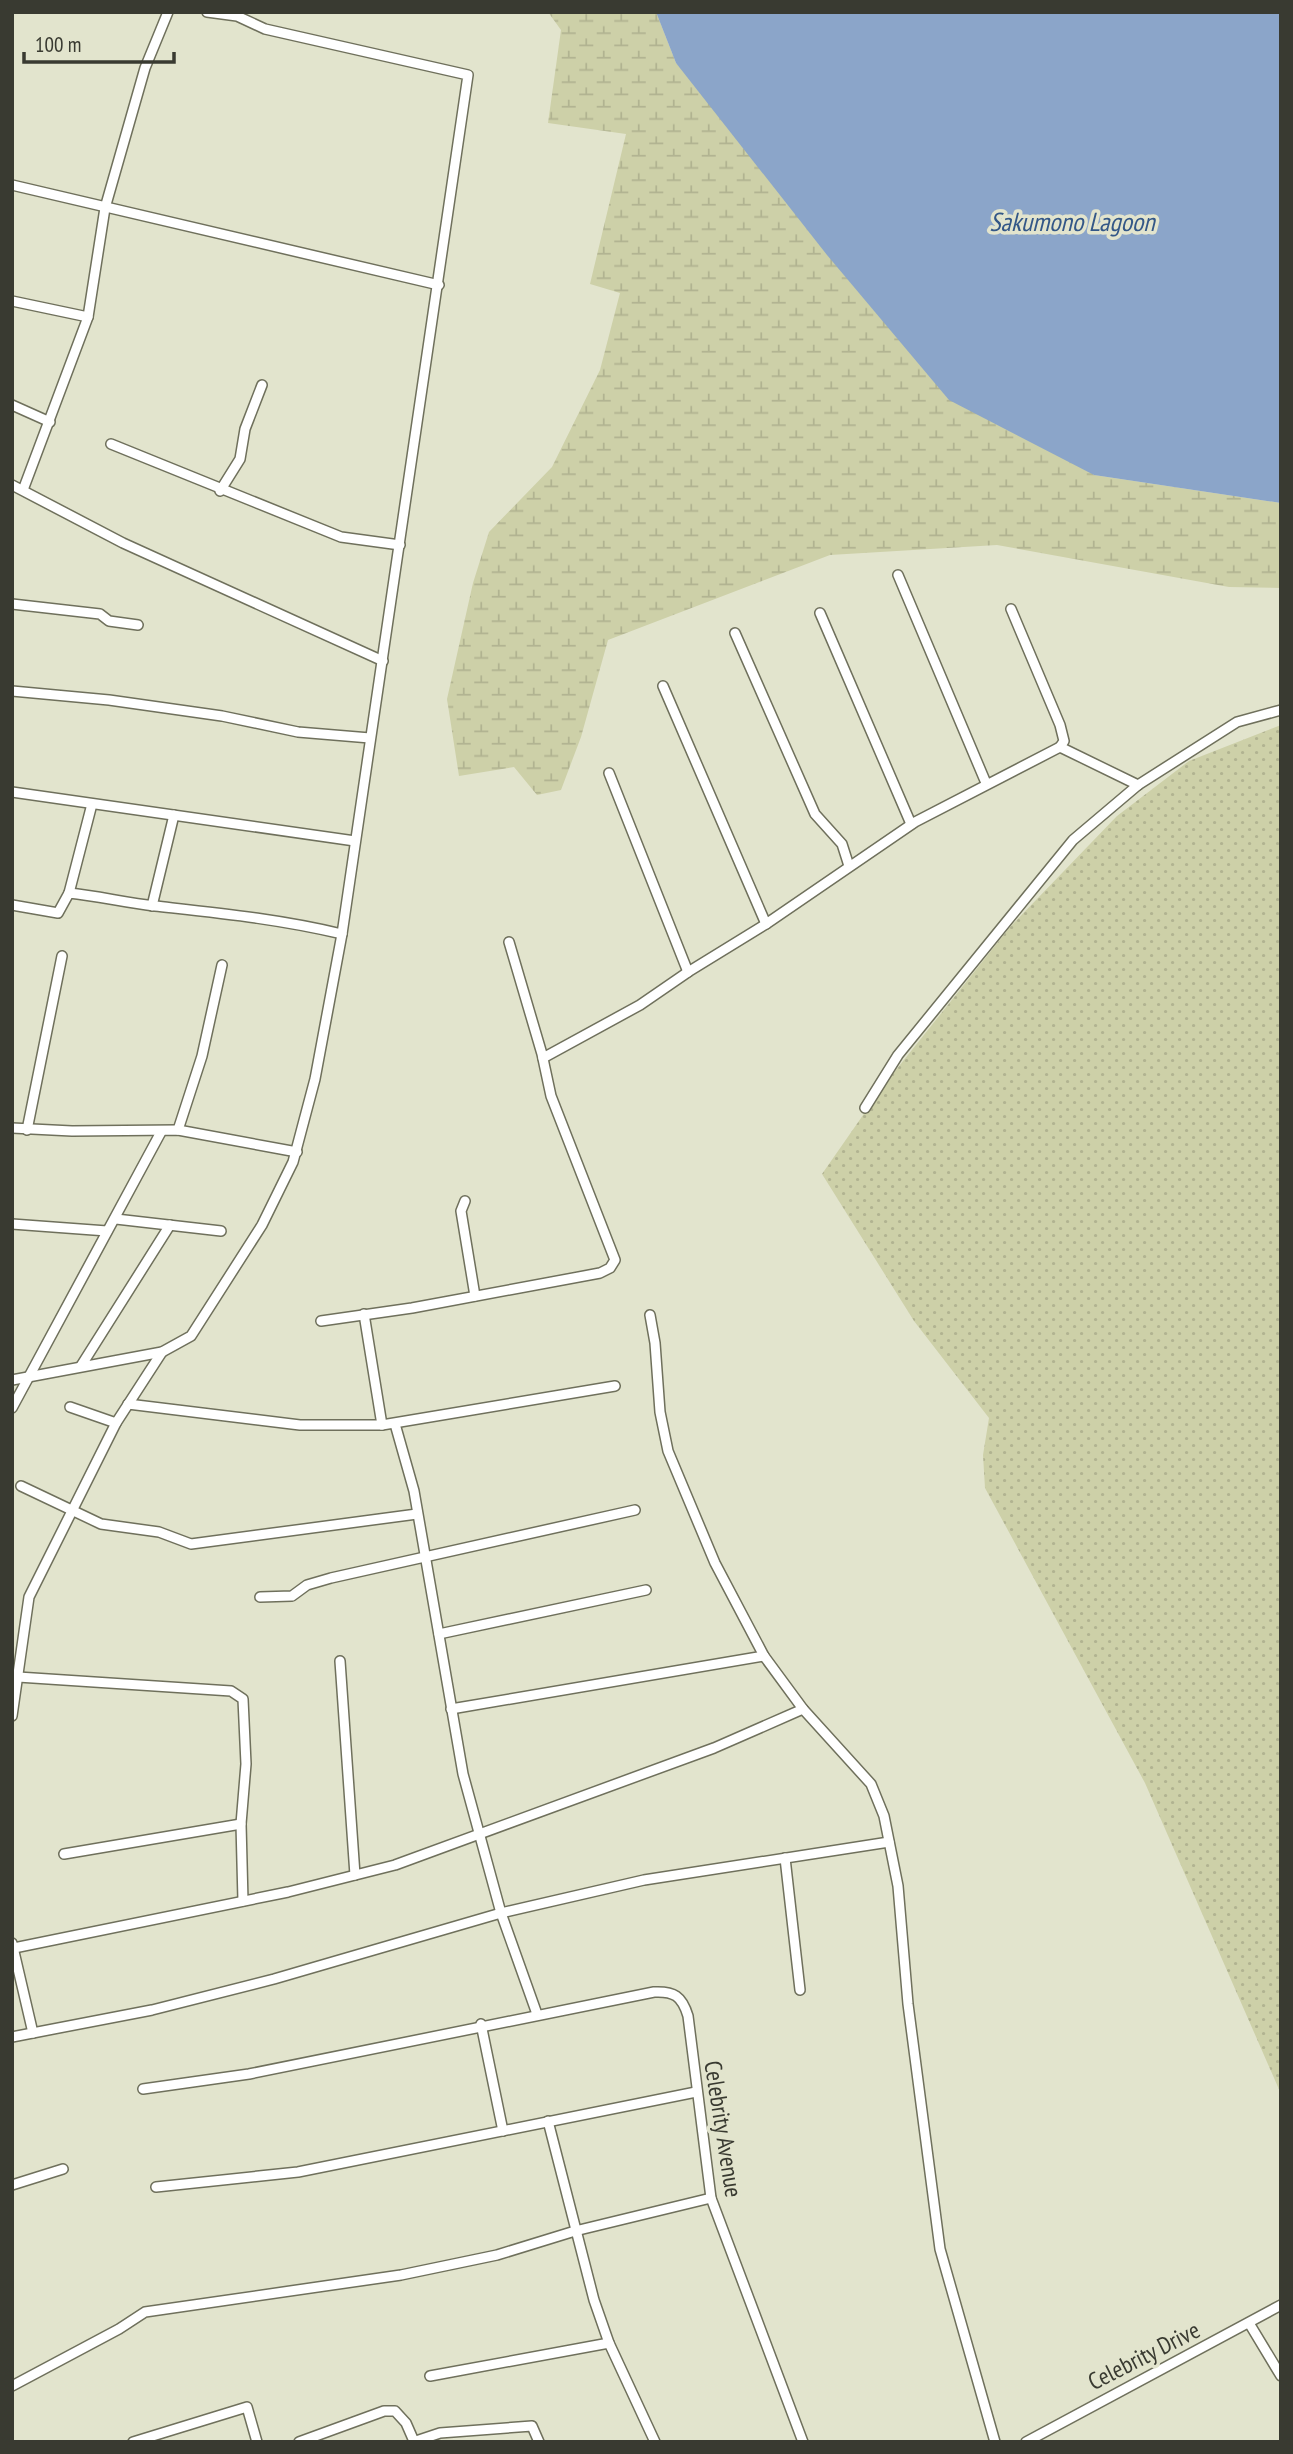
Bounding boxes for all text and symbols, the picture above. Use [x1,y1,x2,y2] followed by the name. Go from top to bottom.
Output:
[24,21,175,65] scale bar
[35,31,81,58] text: 100 m
[989,205,1156,238] water label: Sakumono Lagoon
[697,2058,750,2199] street label: Celebrity Avenue
[1083,2314,1205,2397] street label: Celebrity Drive

